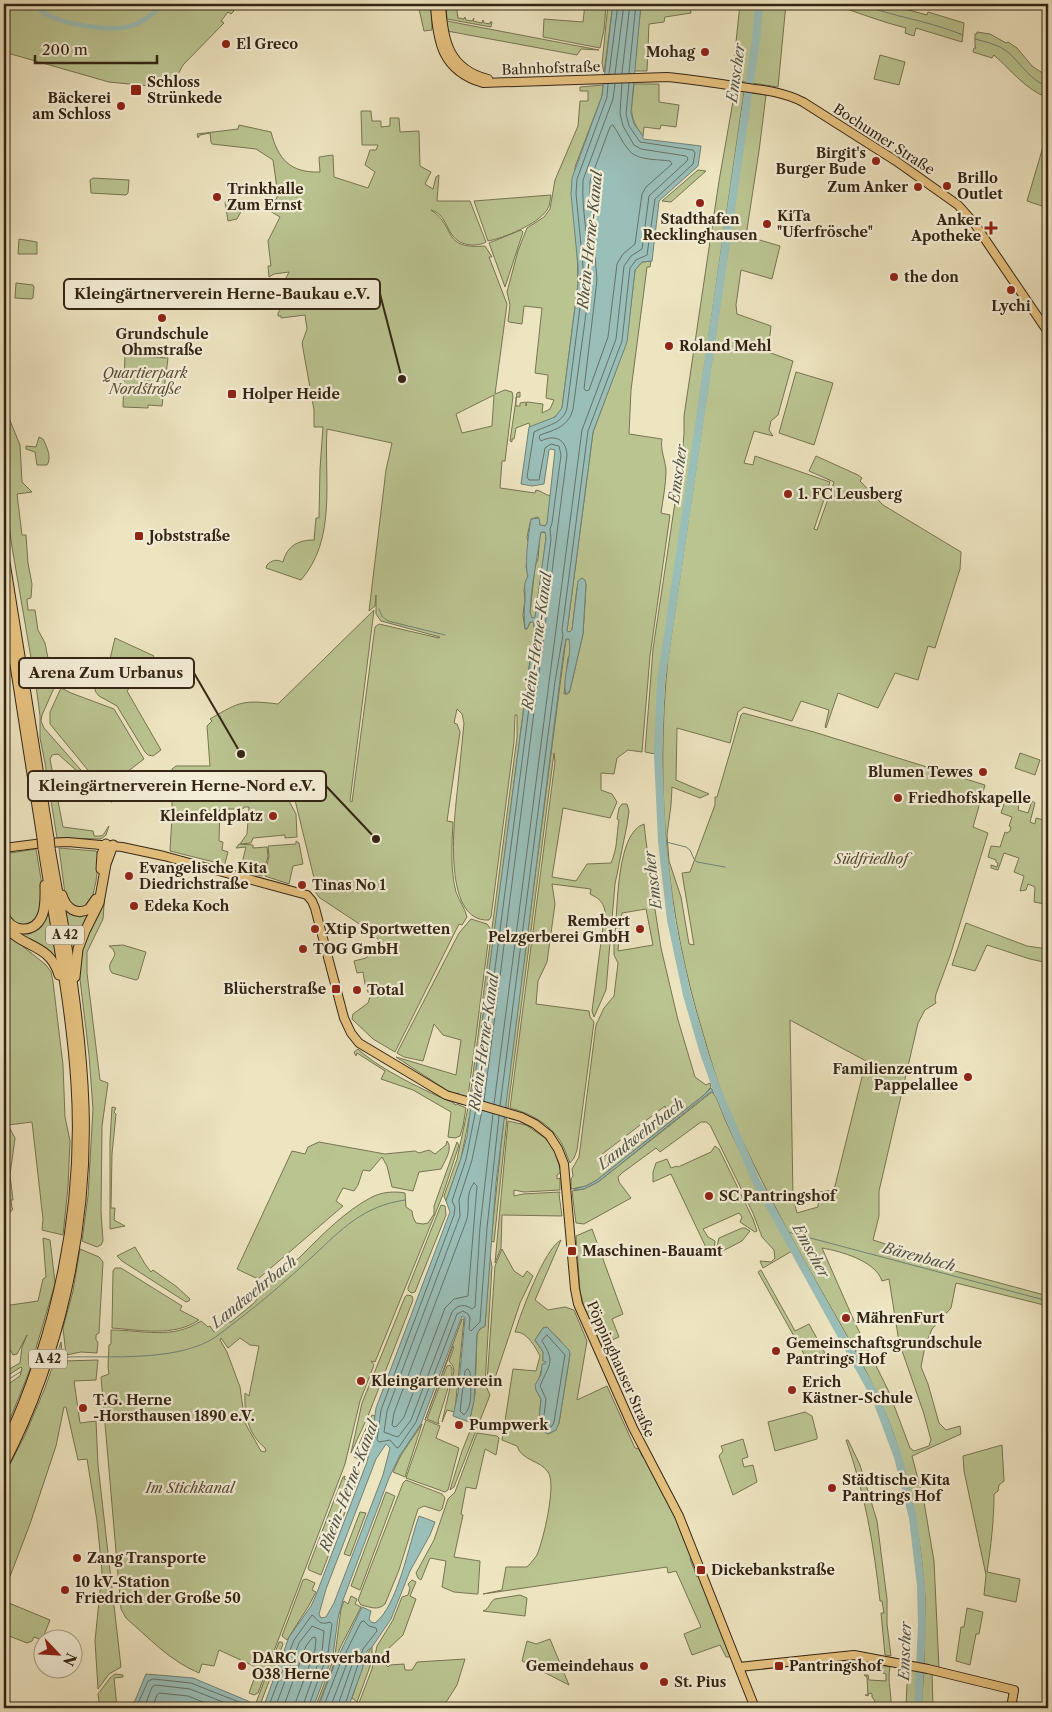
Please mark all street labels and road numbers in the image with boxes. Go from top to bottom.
street label: Bahnhofstraße [501,57,601,79]
street label: Bochumer Straße [830,99,938,179]
road number: A 42 [46,926,84,944]
street label: Pöppinghauser Straße [583,1298,659,1440]
road number: A 42 [29,1350,67,1368]

